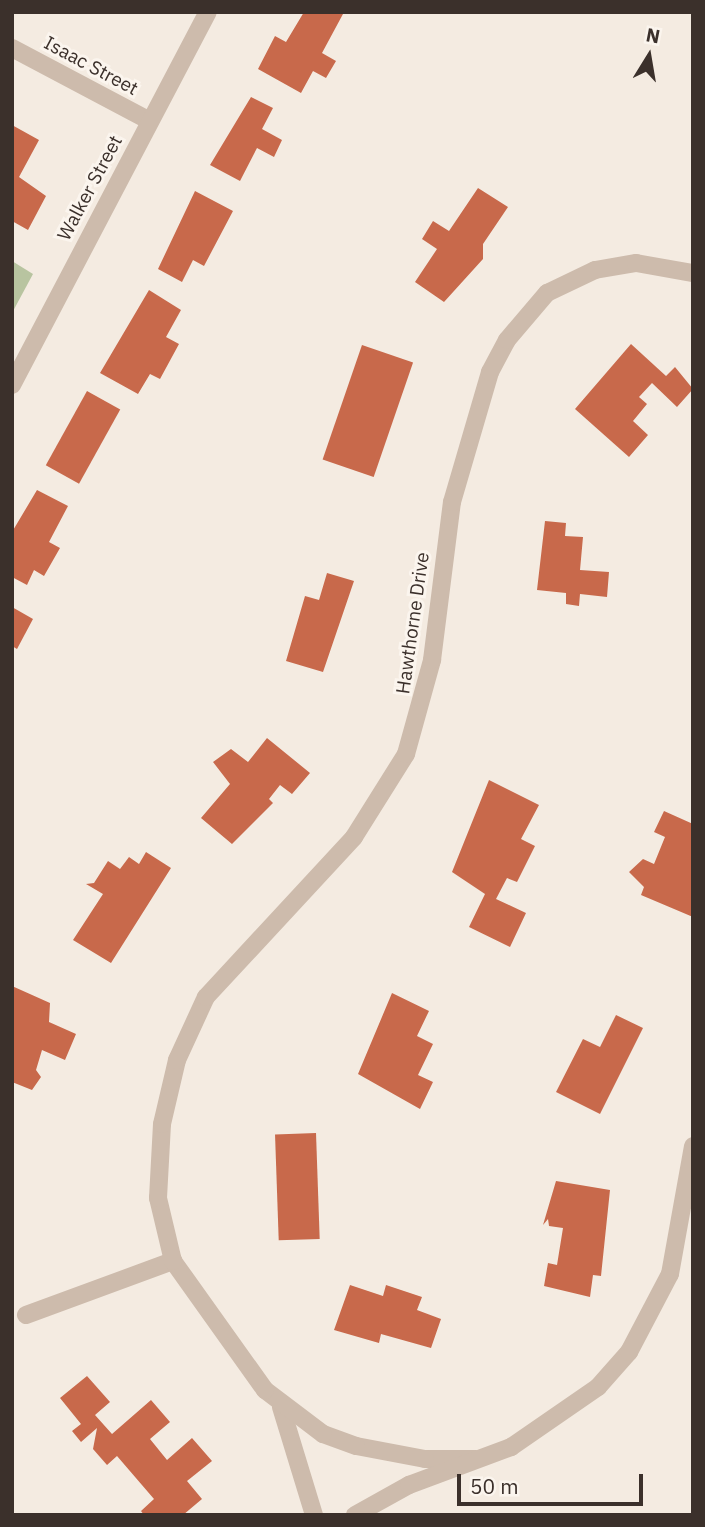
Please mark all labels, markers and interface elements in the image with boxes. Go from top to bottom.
north arrow [614,21,684,91]
text: N [644,22,662,48]
street label: Isaac Street [40,32,142,100]
street label: Walker Street [53,132,127,244]
street label: Hawthorne Drive [392,551,434,695]
scale bar [460,1460,646,1504]
text: 50 m [470,1472,519,1500]

